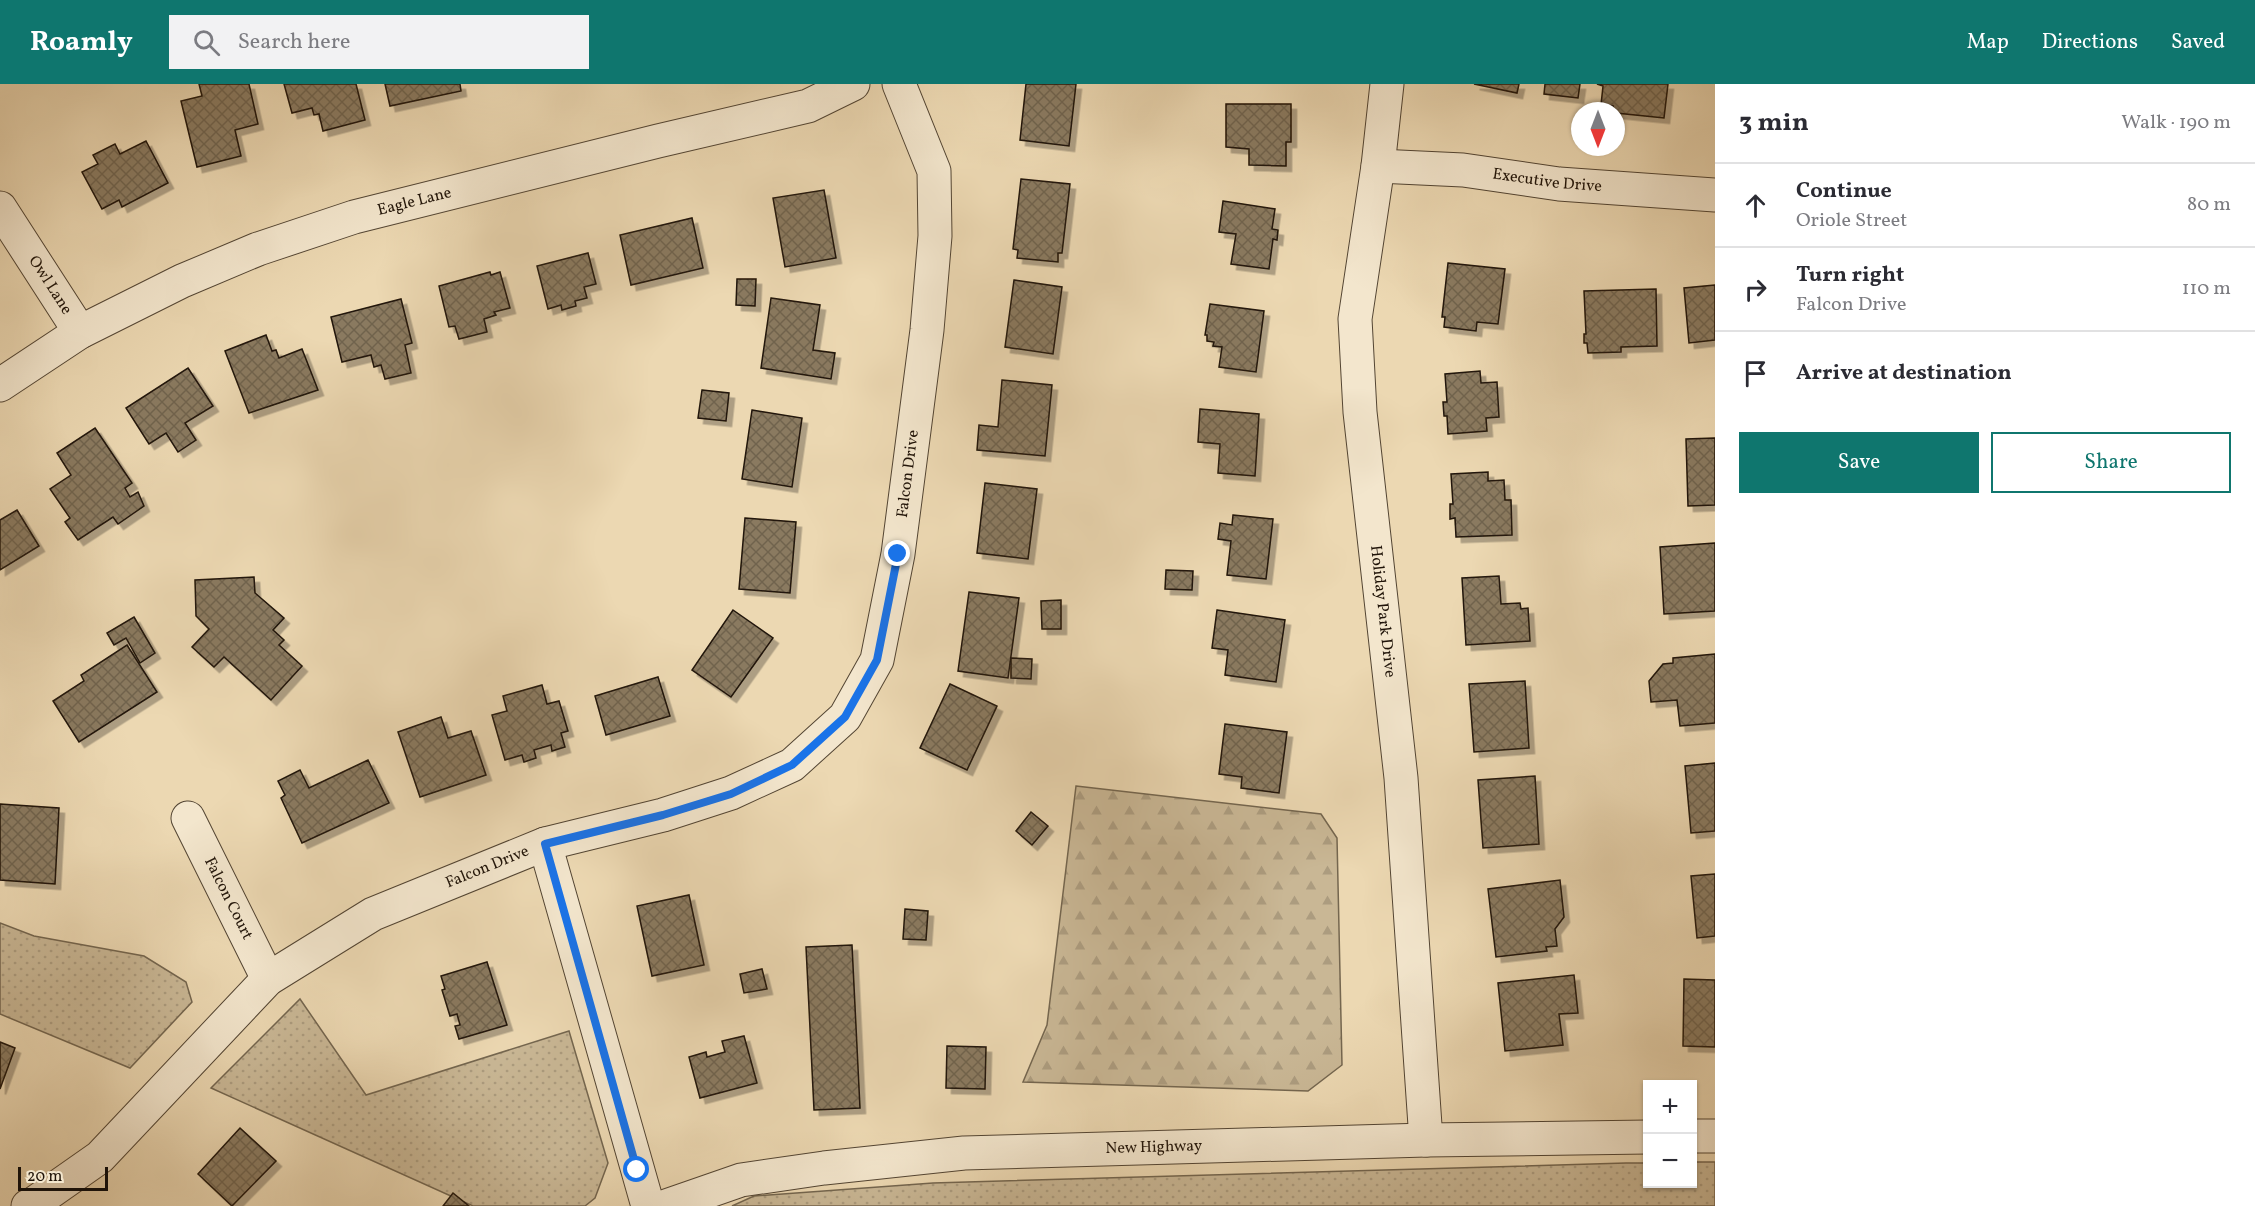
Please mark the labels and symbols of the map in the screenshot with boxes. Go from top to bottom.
north arrow [1571,102,1625,156]
street label: Executive Drive [1491,163,1603,198]
street label: Eagle Lane [375,182,454,222]
street label: Owl Lane [23,252,77,319]
street label: Falcon Drive [892,429,925,519]
route end [884,540,910,566]
street label: Holiday Park Drive [1364,544,1401,679]
street label: Falcon Drive [442,841,533,894]
street label: Falcon Court [198,854,258,944]
street label: New Highway [1105,1135,1203,1160]
route start [623,1156,649,1182]
scale bar [18,1164,108,1192]

